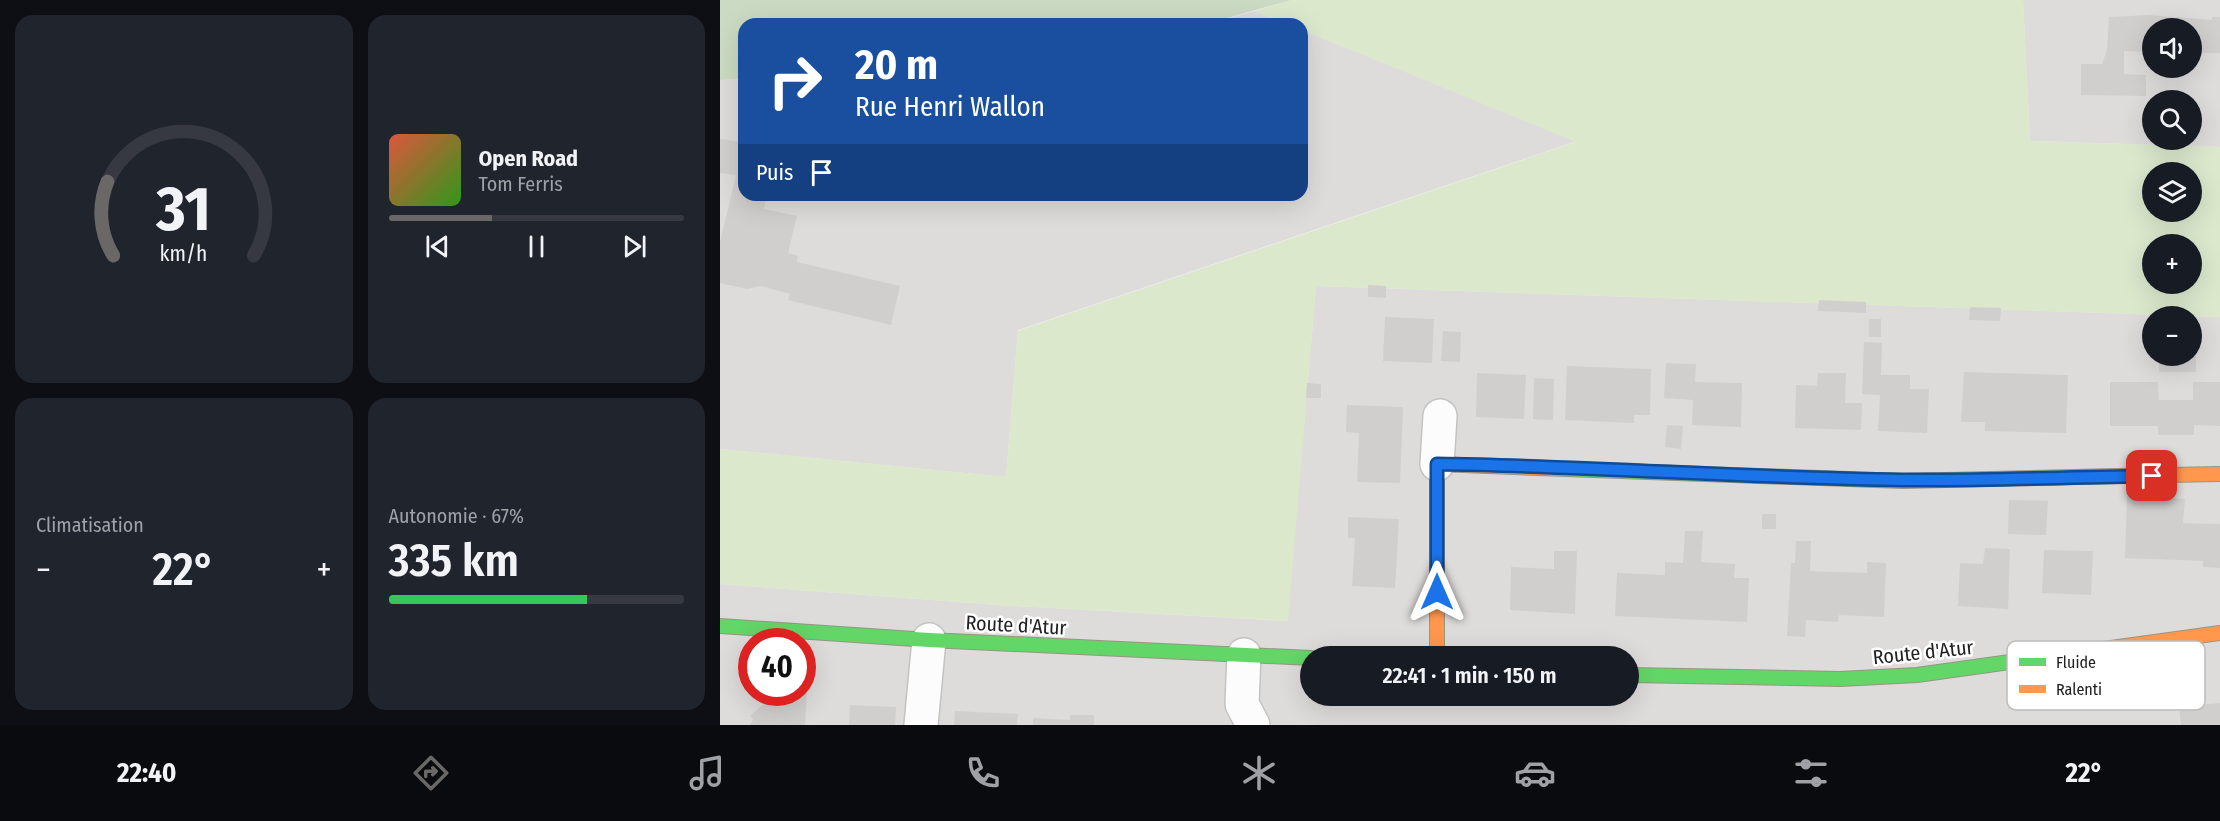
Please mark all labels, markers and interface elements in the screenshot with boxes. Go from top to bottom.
map controls [2142,18,2202,366]
button: sound [2142,18,2202,78]
text: 20 m [855,40,938,90]
icon: right [756,42,834,120]
button: search [2142,90,2202,150]
text: Rue Henri Wallon [855,91,1045,123]
text: Open Road [479,145,578,172]
icon: arrive [805,156,838,189]
text: Puis [756,159,793,186]
button: layers [2142,162,2202,222]
text: 31 [155,172,211,247]
text: Tom Ferris [479,172,563,196]
icon: previous [421,230,454,263]
icon: pause [520,230,553,263]
icon: next [618,230,651,263]
button: + [2142,234,2202,294]
text: km/h [160,241,208,267]
button: − [2142,306,2202,366]
pin [2126,450,2177,501]
icon: arrive [2135,459,2168,492]
text: Autonomie · 67% [389,504,524,528]
text: Climatisation [36,513,144,537]
text: 335 km [389,534,519,588]
text: 22° [152,543,215,597]
text: − [36,550,51,590]
text: + [316,550,332,590]
position arrow [1405,560,1469,624]
street label: Route d'Atur [965,610,1067,640]
speed limit sign: 40 [738,628,816,706]
street label: Route d'Atur [1871,635,1975,669]
legend [2007,641,2205,710]
text: Fluide [2056,653,2096,672]
text: 22:41 · 1 min · 150 m [1383,662,1557,689]
text: Ralenti [2056,680,2102,699]
icon: directions [410,752,452,794]
icon: music [686,752,728,794]
icon: phone [962,752,1004,794]
icon: climate [1238,752,1280,794]
icon: car [1514,752,1556,794]
icon: filters [1790,752,1832,794]
text: 22:40 [117,757,177,789]
text: 22° [2065,757,2103,789]

